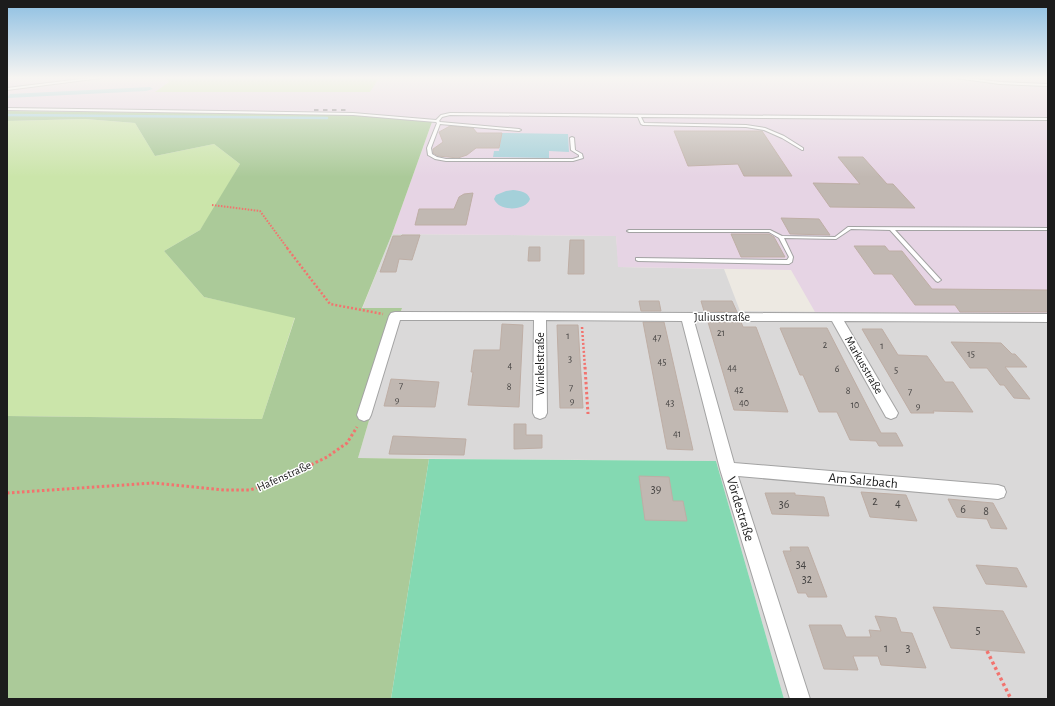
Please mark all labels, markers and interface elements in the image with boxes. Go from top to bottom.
street label: Juliusstraße [694,311,750,323]
house number: 21 [717,328,725,338]
house number: 1 [566,331,570,341]
street label: Winkelstraße [534,332,546,396]
house number: 47 [653,333,661,343]
street label: Markusstraße [843,334,885,396]
house number: 2 [823,340,828,350]
house number: 1 [880,341,884,351]
house number: 15 [967,349,975,359]
house number: 3 [568,354,572,364]
house number: 45 [658,357,667,367]
house number: 4 [508,361,513,371]
house number: 44 [727,363,737,373]
house number: 6 [835,364,840,374]
house number: 5 [894,365,898,375]
house number: 7 [399,381,403,391]
house number: 8 [507,382,512,392]
house number: 7 [569,383,573,393]
house number: 42 [734,385,744,395]
house number: 8 [846,386,851,396]
house number: 7 [908,387,912,397]
house number: 9 [395,395,400,405]
house number: 9 [570,396,575,406]
house number: 43 [666,398,674,408]
house number: 40 [739,398,749,408]
house number: 10 [851,400,859,410]
house number: 9 [916,401,921,411]
house number: 41 [673,429,681,439]
street label: Hafenstraße [255,459,313,493]
street label: Am Salzbach [828,471,898,491]
street label: Vördestraße [724,475,756,543]
house number: 39 [651,483,662,495]
house number: 2 [872,495,878,507]
house number: 4 [895,497,901,509]
house number: 36 [779,498,790,510]
house number: 6 [960,503,966,515]
house number: 8 [983,505,989,517]
house number: 34 [796,558,807,570]
house number: 32 [802,573,813,585]
house number: 5 [975,624,981,636]
house number: 1 [884,642,888,654]
house number: 3 [906,642,911,654]

